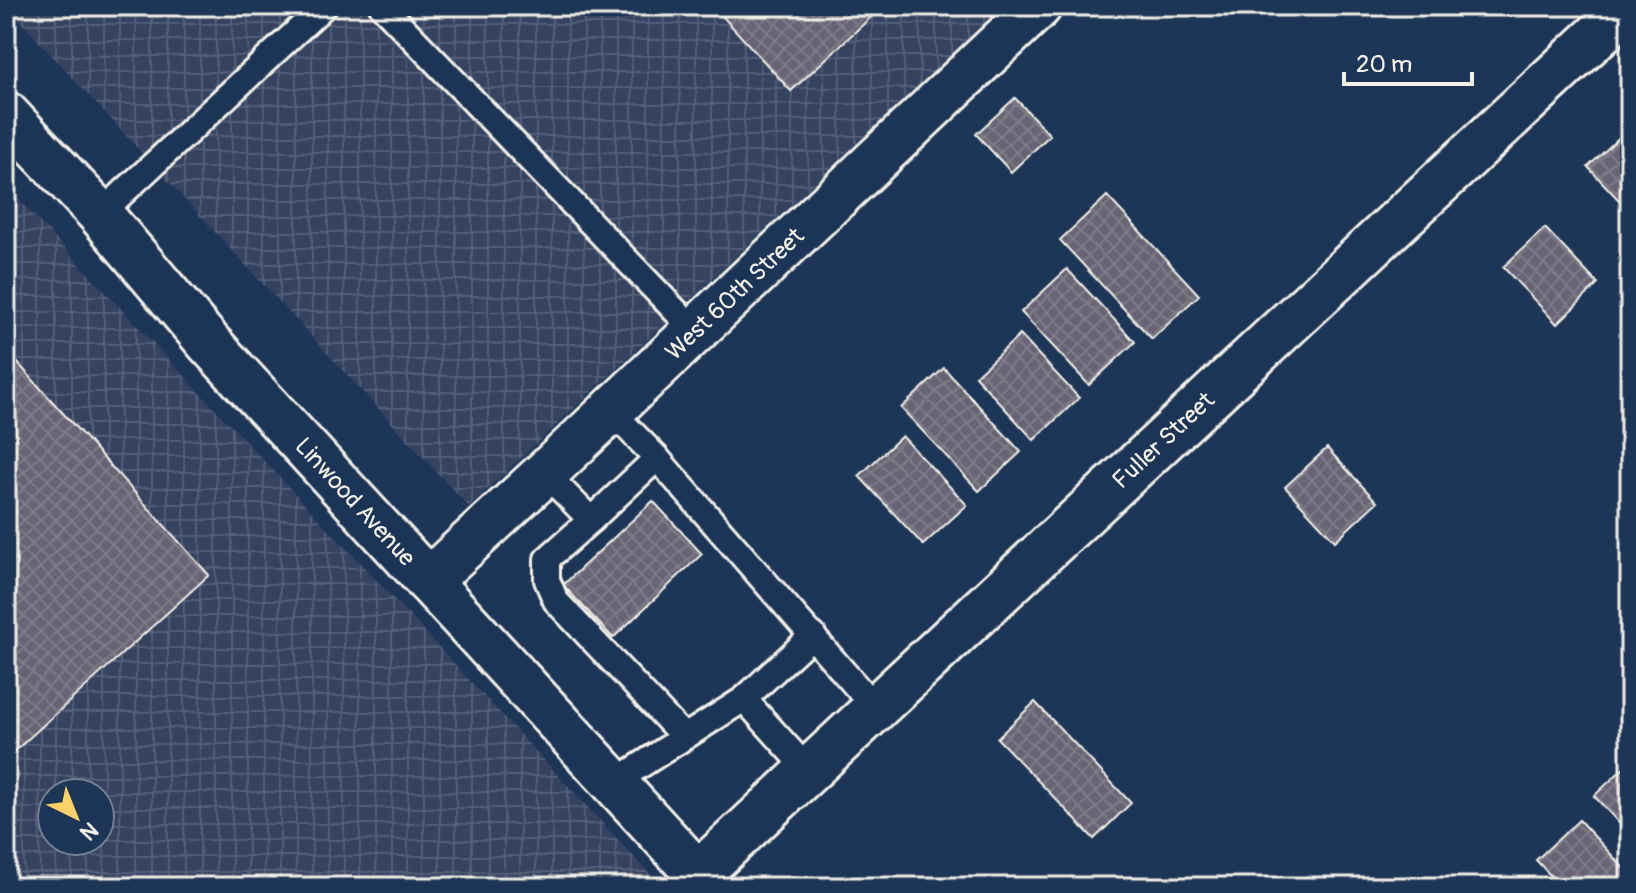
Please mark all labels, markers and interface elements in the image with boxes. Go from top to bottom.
scale bar [1344,36,1472,86]
text: 20 m [1356,50,1412,79]
street label: West 60th Street [659,221,810,366]
street label: Fuller Street [1106,386,1220,495]
street label: Linwood Avenue [289,432,422,572]
north arrow [36,777,116,857]
text: N [74,816,104,846]

